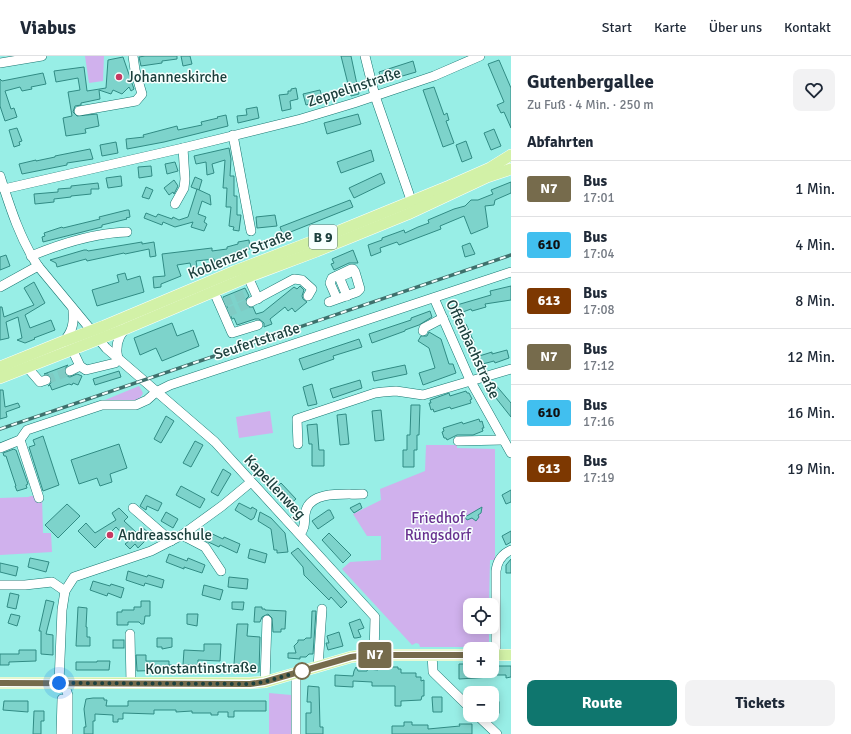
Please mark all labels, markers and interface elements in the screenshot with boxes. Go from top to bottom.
text: Viabus [20,16,76,40]
text: Start [602,19,632,36]
text: Karte [654,19,687,36]
text: Über uns [709,19,762,36]
text: Kontakt [784,19,831,36]
street label: Zeppelinstraße [305,63,403,111]
place label: Johanneskirche [127,68,227,86]
button: heart [793,69,835,111]
text: Gutenbergallee [527,70,654,94]
marker: Johanneskirche [114,72,124,82]
text: Zu Fuß · 4 Min. · 250 m [527,97,654,113]
text: Abfahrten [527,133,594,151]
text: Bus [583,172,607,190]
text: N7 [540,180,558,197]
text: 1 Min. [795,180,835,198]
text: 17:01 [583,190,615,206]
street label: Koblenzer Straße [185,225,295,283]
road number: B 9 [309,225,337,249]
text: Bus [583,228,607,246]
text: 610 [538,236,560,253]
text: 4 Min. [795,236,835,254]
text: 17:04 [583,246,615,262]
text: Bus [583,284,607,302]
text: 613 [538,292,560,309]
text: 8 Min. [795,292,835,310]
street label: Offenbachstraße [442,296,504,402]
text: 17:08 [583,302,615,318]
street label: Seufertstraße [212,319,302,363]
text: Bus [583,340,607,358]
text: N7 [540,348,558,365]
text: 12 Min. [787,348,835,366]
text: 17:12 [583,358,615,374]
text: Bus [583,396,607,414]
text: 610 [538,404,560,421]
text: 16 Min. [787,404,835,422]
text: 17:16 [583,414,615,430]
street label: Kapellenweg [240,451,310,523]
text: Bus [583,452,607,470]
text: 613 [538,460,560,477]
text: 19 Min. [787,460,835,478]
text: 17:19 [583,470,615,486]
park label: Friedhof Rüngsdorf [405,509,472,544]
place label: Andreasschule [118,526,212,544]
marker: Andreasschule [105,530,115,540]
map controls [463,598,499,722]
button: locate [463,598,499,634]
line badge: N7 [357,642,393,668]
button: + [463,642,499,678]
text: N7 [366,646,384,663]
street label: Konstantinstraße [145,658,257,678]
unlabelled marker [293,662,311,680]
your location [49,673,69,693]
button: Route [527,680,677,726]
button: Tickets [685,680,835,726]
button: − [463,686,499,722]

